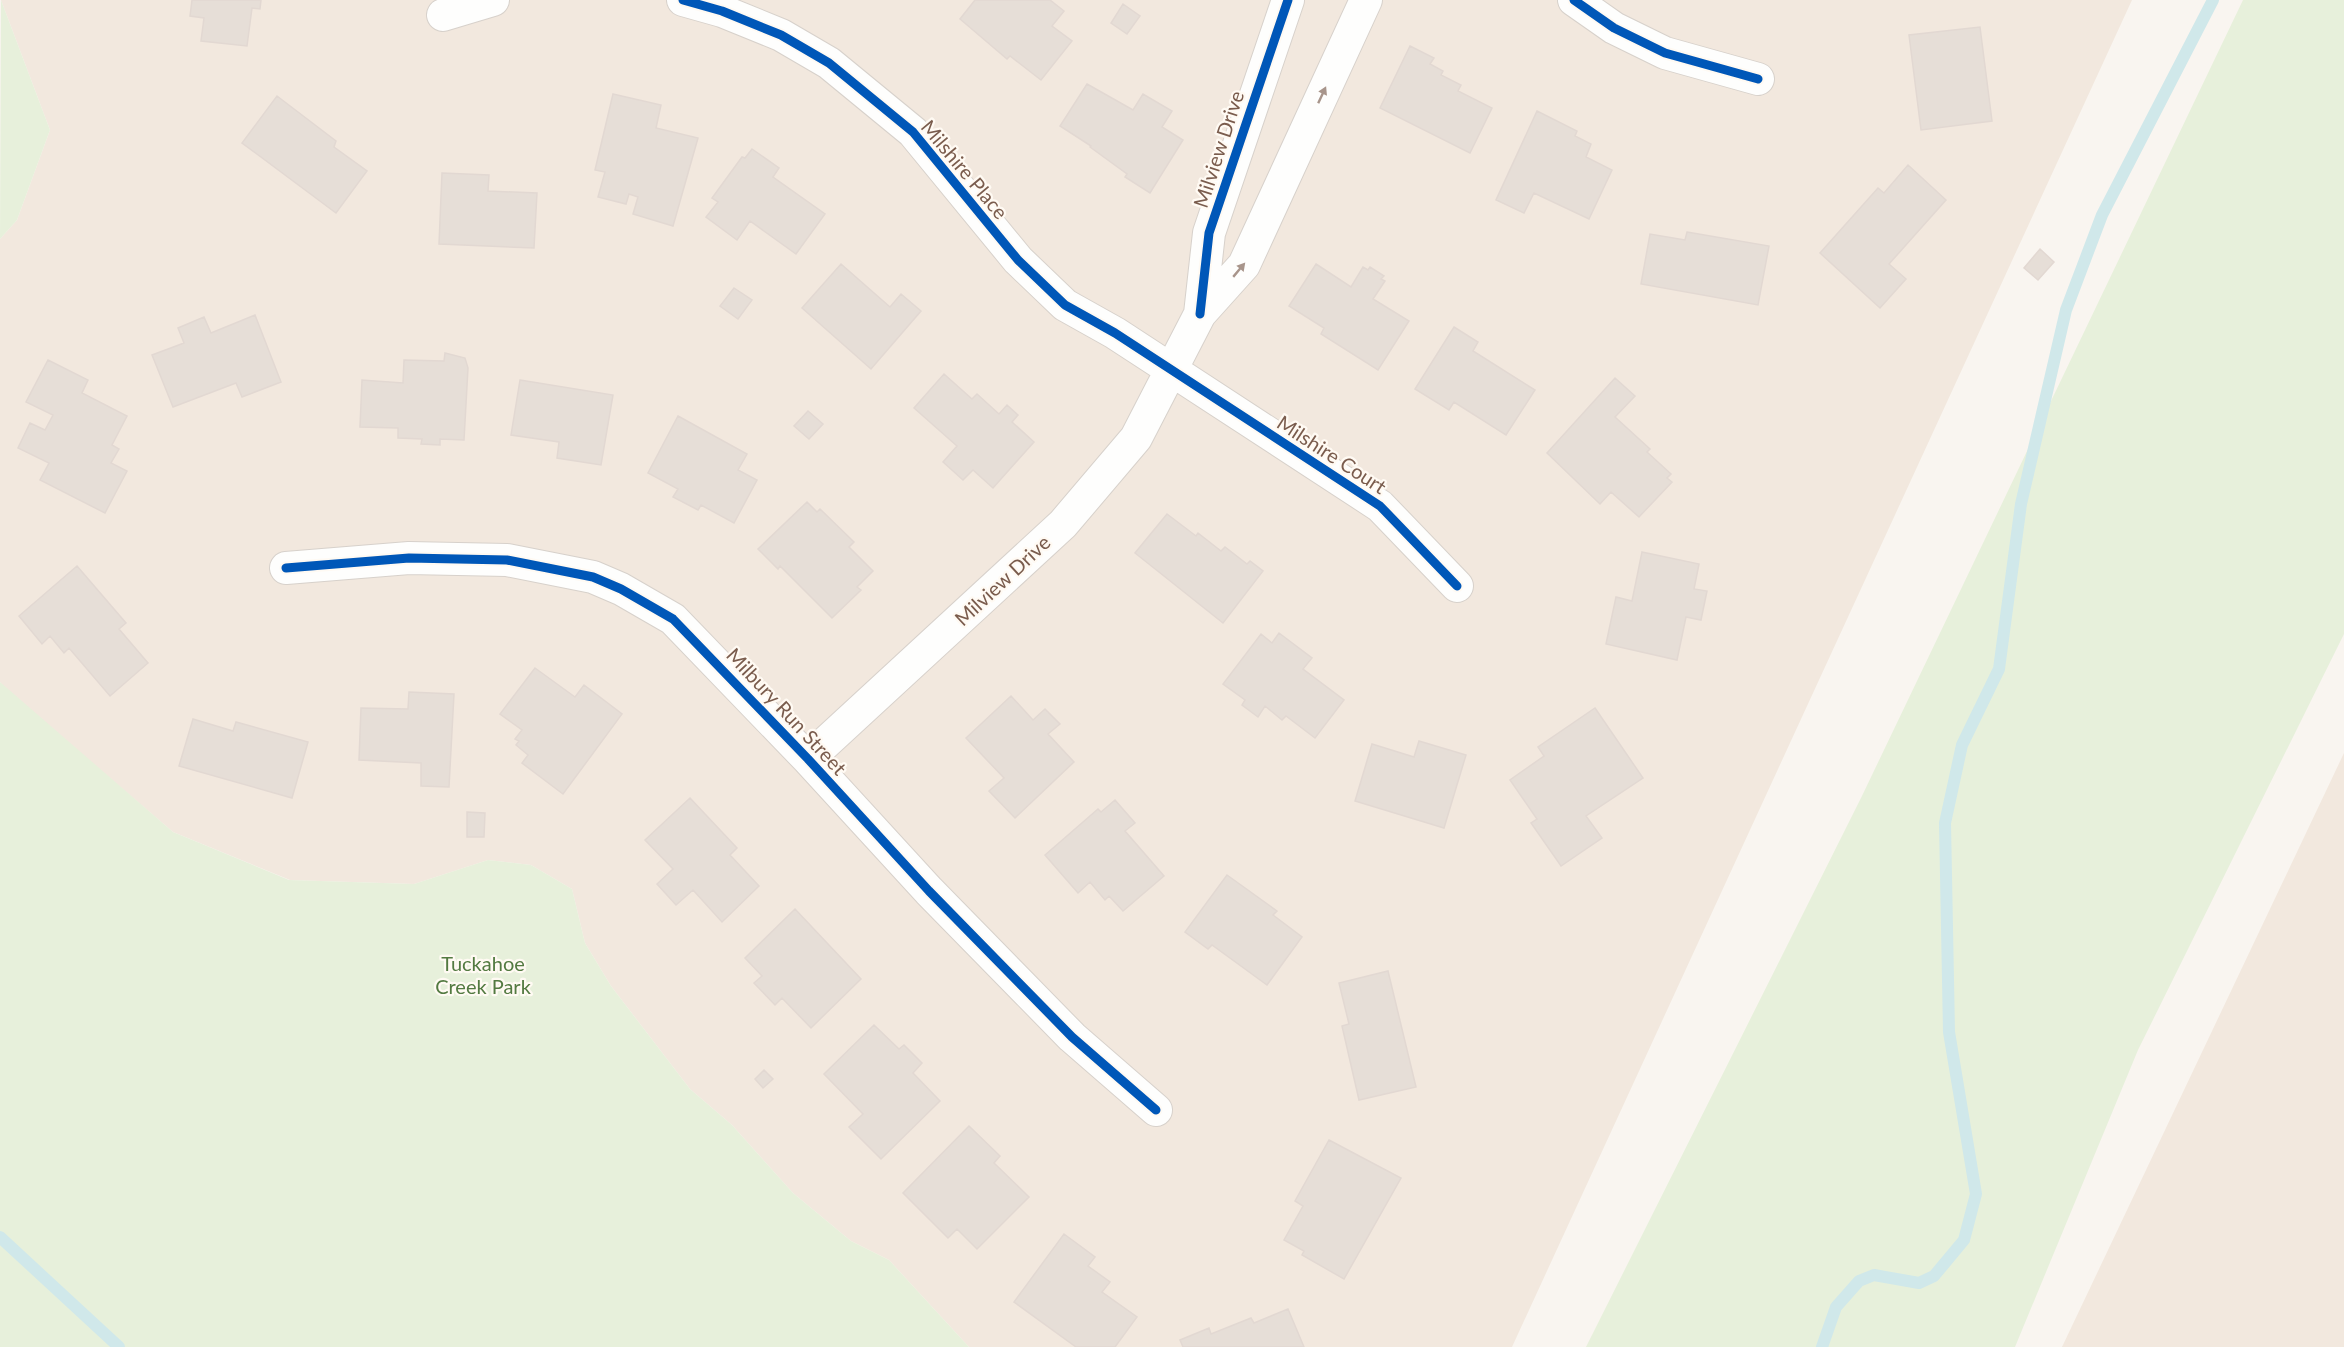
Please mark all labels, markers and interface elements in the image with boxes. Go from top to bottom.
one-way arrow [1318,86,1327,103]
street label: Milview Drive [1188,87,1248,211]
street label: Milshire Place [917,115,1013,223]
one-way arrow [1232,263,1245,278]
street label: Milshire Court [1273,410,1391,498]
street label: Milview Drive [949,530,1055,630]
street label: Milbury Run Street [722,643,852,779]
park label: Tuckahoe Creek Park [435,951,532,998]

